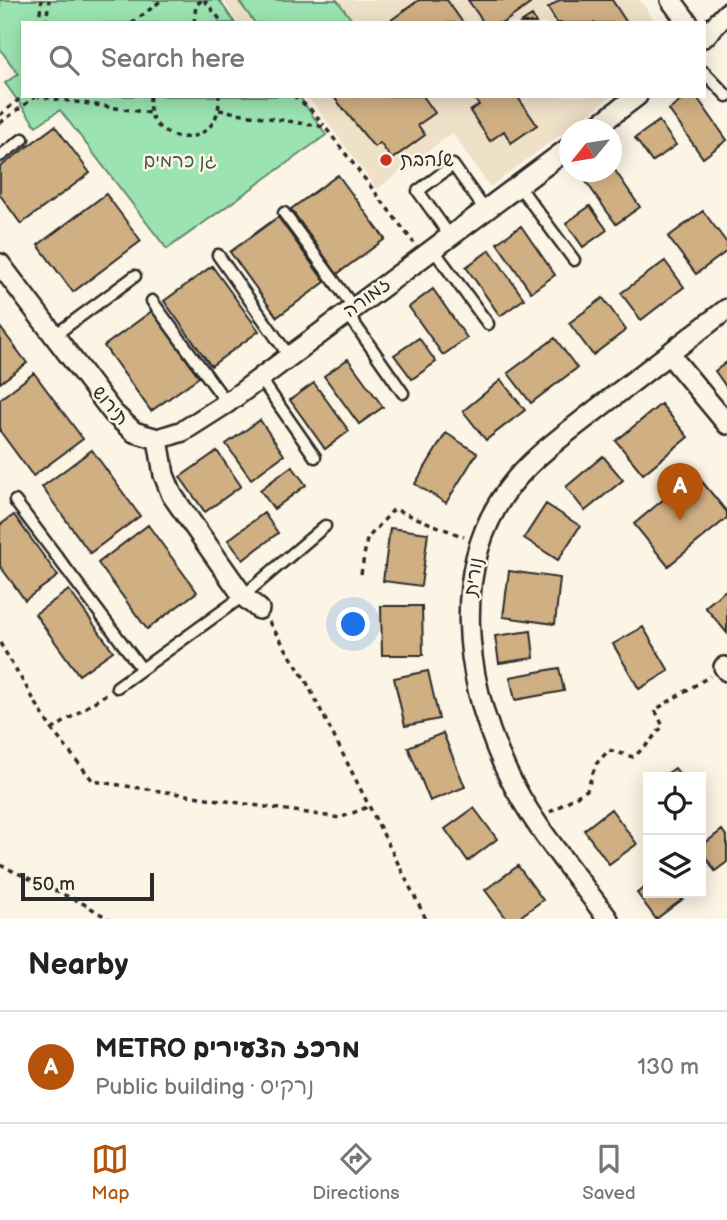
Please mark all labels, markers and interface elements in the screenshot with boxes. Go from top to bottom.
search box [21,21,706,98]
icon: search [45,41,83,79]
text: Search here [101,44,245,75]
north arrow [559,119,622,182]
place label: שלהבת [400,149,454,172]
park label: גן כרמים [143,150,217,173]
marker: שלהבת [378,152,394,168]
street label: זמורה [339,273,395,323]
street label: תירוש [87,382,133,430]
pin: A [657,463,703,521]
street label: נורית [459,556,488,599]
your location [336,607,370,641]
map controls [643,772,706,898]
button: locate [643,772,706,835]
button: layers [643,835,706,898]
scale bar [21,870,154,902]
text: 50 m [32,873,75,896]
text: Nearby [28,947,128,983]
text: METRO מרכז הצעירים [95,1034,360,1065]
text: A [44,1053,58,1081]
text: 130 m [637,1053,699,1081]
text: Public building · נרקיס [95,1073,314,1101]
tab: Map [91,1140,130,1205]
tab: Directions [312,1140,400,1205]
tab: Saved [582,1140,636,1205]

